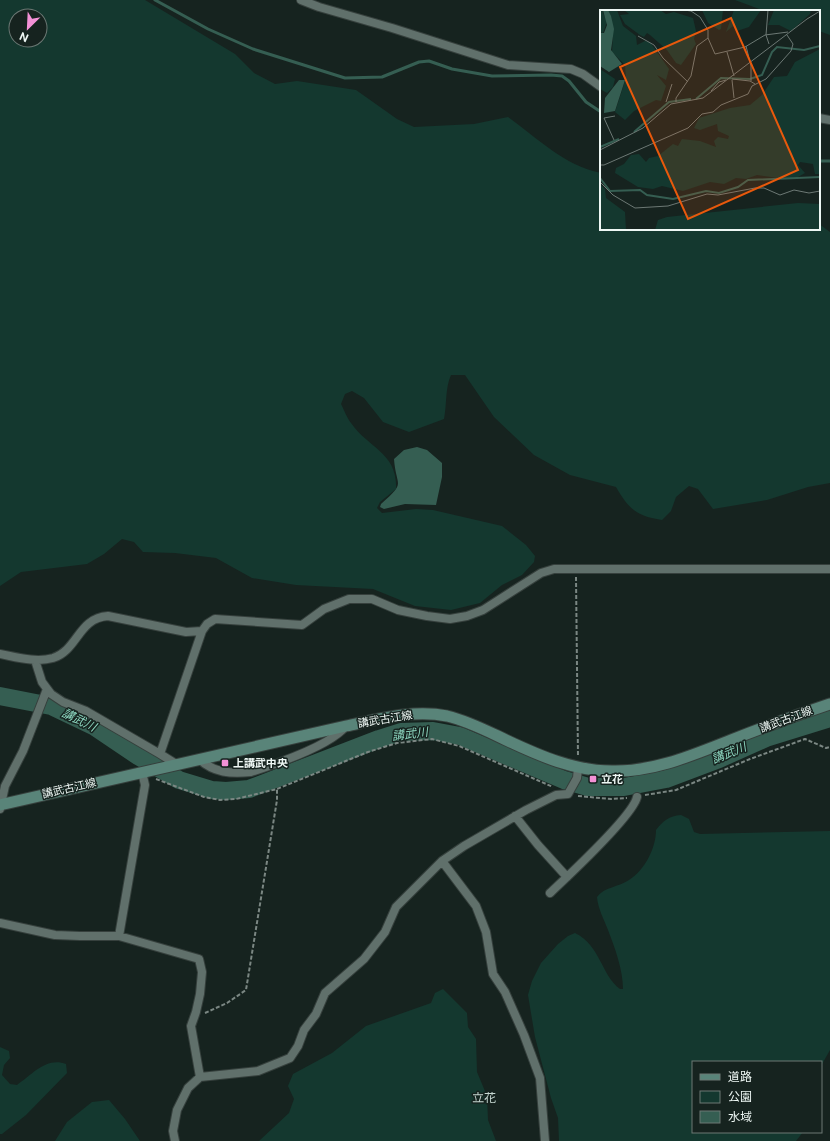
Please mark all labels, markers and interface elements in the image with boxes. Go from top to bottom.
north arrow [8,8,48,48]
inset map [600,10,820,230]
text: N [18,30,30,44]
street label: 講武古江線 [758,704,814,734]
water label: 講武川 [60,706,100,735]
street label: 講武古江線 [357,709,413,729]
water label: 講武川 [391,725,431,743]
water label: 講武川 [710,739,750,766]
place label: 上講武中央 [233,757,288,769]
marker: 上講武中央 [220,758,230,768]
place label: 立花 [601,773,623,785]
marker: 立花 [588,774,598,784]
street label: 講武古江線 [41,776,97,800]
legend [692,1061,822,1133]
text: 道路 [728,1070,752,1084]
text: 公園 [728,1090,752,1104]
district label: 立花 [472,1091,496,1105]
text: 水域 [728,1110,752,1124]

